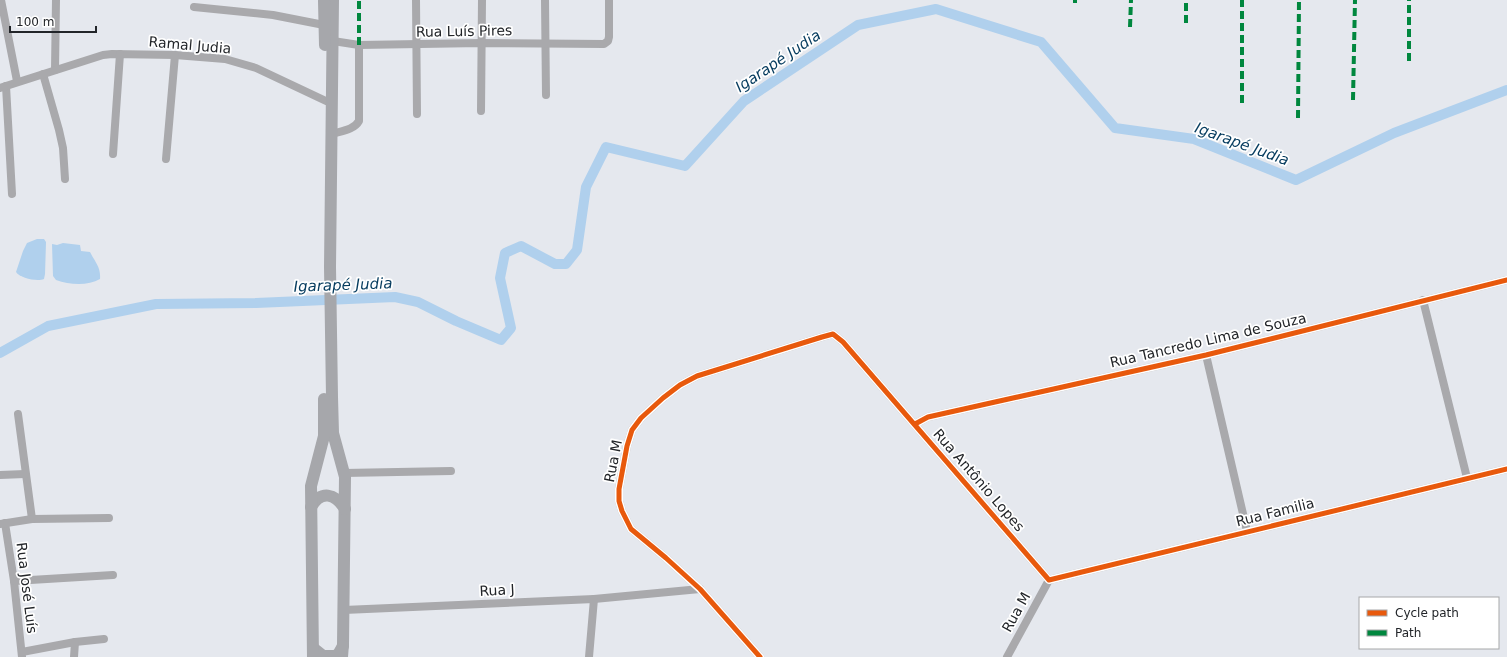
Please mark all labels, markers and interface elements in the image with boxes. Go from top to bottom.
scale bar [10,8,96,34]
text: 100 m [16,15,54,29]
street label: Rua Luís Pires [416,22,512,40]
water label: Igarapé Judia [732,26,824,96]
street label: Ramal Judia [148,33,232,57]
water label: Igarapé Judia [1192,119,1292,169]
water label: Igarapé Judia [293,274,393,296]
street label: Rua Tancredo Lima de Souza [1108,310,1308,370]
street label: Rua Antônio Lopes [930,426,1028,534]
street label: Rua M [601,438,625,484]
street label: Rua Familia [1234,495,1316,529]
street label: Rua José Luís [13,542,41,634]
street label: Rua J [479,581,515,599]
street label: Rua M [999,589,1033,635]
legend [1359,597,1499,649]
text: Cycle path [1395,606,1459,620]
text: Path [1395,626,1421,640]

